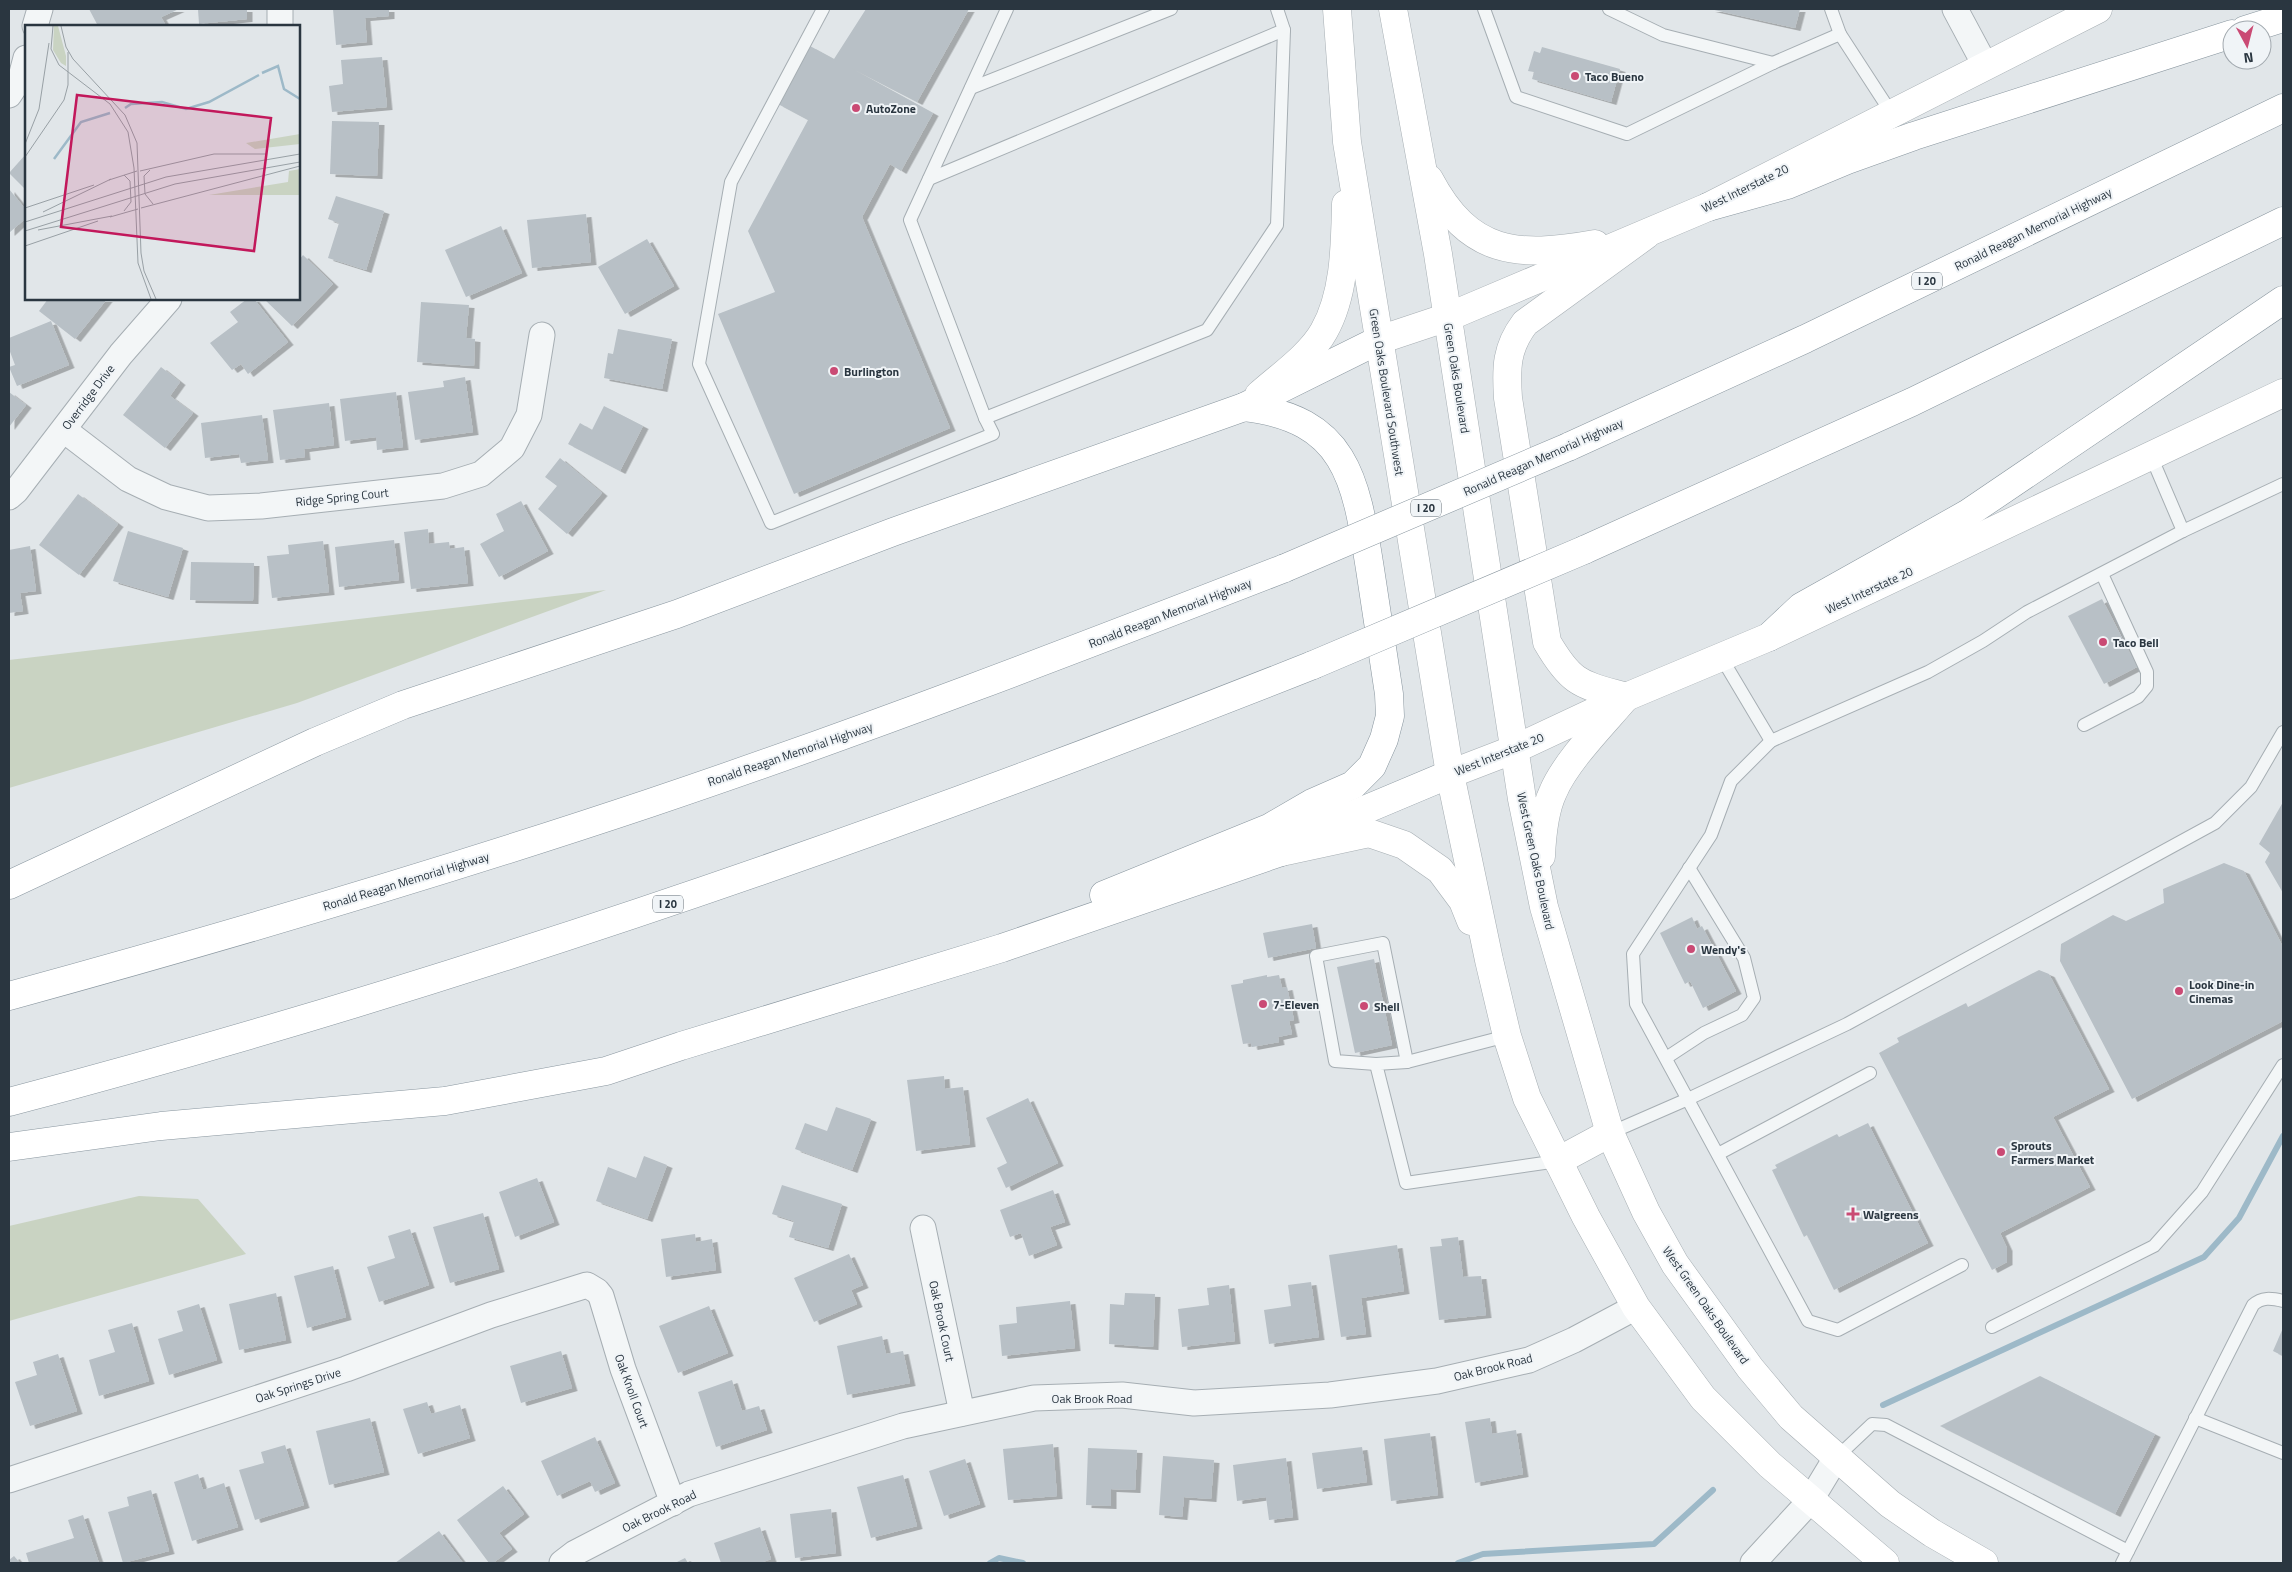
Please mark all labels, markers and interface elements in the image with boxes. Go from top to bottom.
north arrow [2222,20,2272,70]
inset map [25,25,300,300]
text: N [2243,47,2255,69]
place label: Taco Bueno [1585,67,1644,86]
marker: Taco Bueno [1569,70,1581,82]
place label: AutoZone [866,99,916,118]
marker: AutoZone [850,102,862,114]
street label: West Interstate 20 [1698,159,1792,217]
street label: Ronald Reagan Memorial Highway [1951,182,2115,276]
road number: I 20 [1912,272,1942,290]
street label: Green Oaks Boulevard Southwest [1364,307,1410,478]
street label: Green Oaks Boulevard [1439,321,1475,435]
street label: Overridge Drive [57,360,119,434]
place label: Burlington [844,362,899,381]
marker: Burlington [828,365,840,377]
street label: Ronald Reagan Memorial Highway [1460,413,1626,501]
street label: Ridge Spring Court [294,483,390,511]
road number: I 20 [1411,499,1441,516]
street label: West Interstate 20 [1822,561,1916,619]
street label: Ronald Reagan Memorial Highway [1086,573,1254,653]
place label: Taco Bell [2113,633,2159,652]
marker: Taco Bell [2097,636,2109,648]
street label: Ronald Reagan Memorial Highway [705,717,875,791]
street label: West Interstate 20 [1451,727,1547,781]
street label: West Green Oaks Boulevard [1512,790,1560,932]
street label: Ronald Reagan Memorial Highway [320,847,492,915]
road number: I 20 [653,896,683,912]
place label: Wendy's [1701,940,1746,959]
marker: Wendy's [1685,943,1697,955]
place label: Look Dine-in Cinemas [2189,975,2254,1008]
marker: Look Dine-in Cinemas [2173,985,2185,997]
place label: 7-Eleven [1273,995,1319,1014]
place label: Shell [1374,997,1400,1016]
marker: 7-Eleven [1257,998,1269,1010]
marker: Shell [1358,1000,1370,1012]
place label: Sprouts Farmers Market [2011,1136,2095,1169]
marker: Sprouts Farmers Market [1995,1146,2007,1158]
place label: Walgreens [1863,1205,1919,1224]
marker: Walgreens [1847,1208,1859,1220]
street label: West Green Oaks Boulevard [1658,1242,1754,1368]
street label: Oak Brook Court [924,1279,960,1364]
street label: Oak Brook Road [1452,1348,1534,1386]
street label: Oak Knoll Court [610,1351,654,1431]
street label: Oak Springs Drive [253,1362,343,1408]
street label: Oak Brook Road [1052,1389,1132,1408]
street label: Oak Brook Road [619,1485,699,1537]

